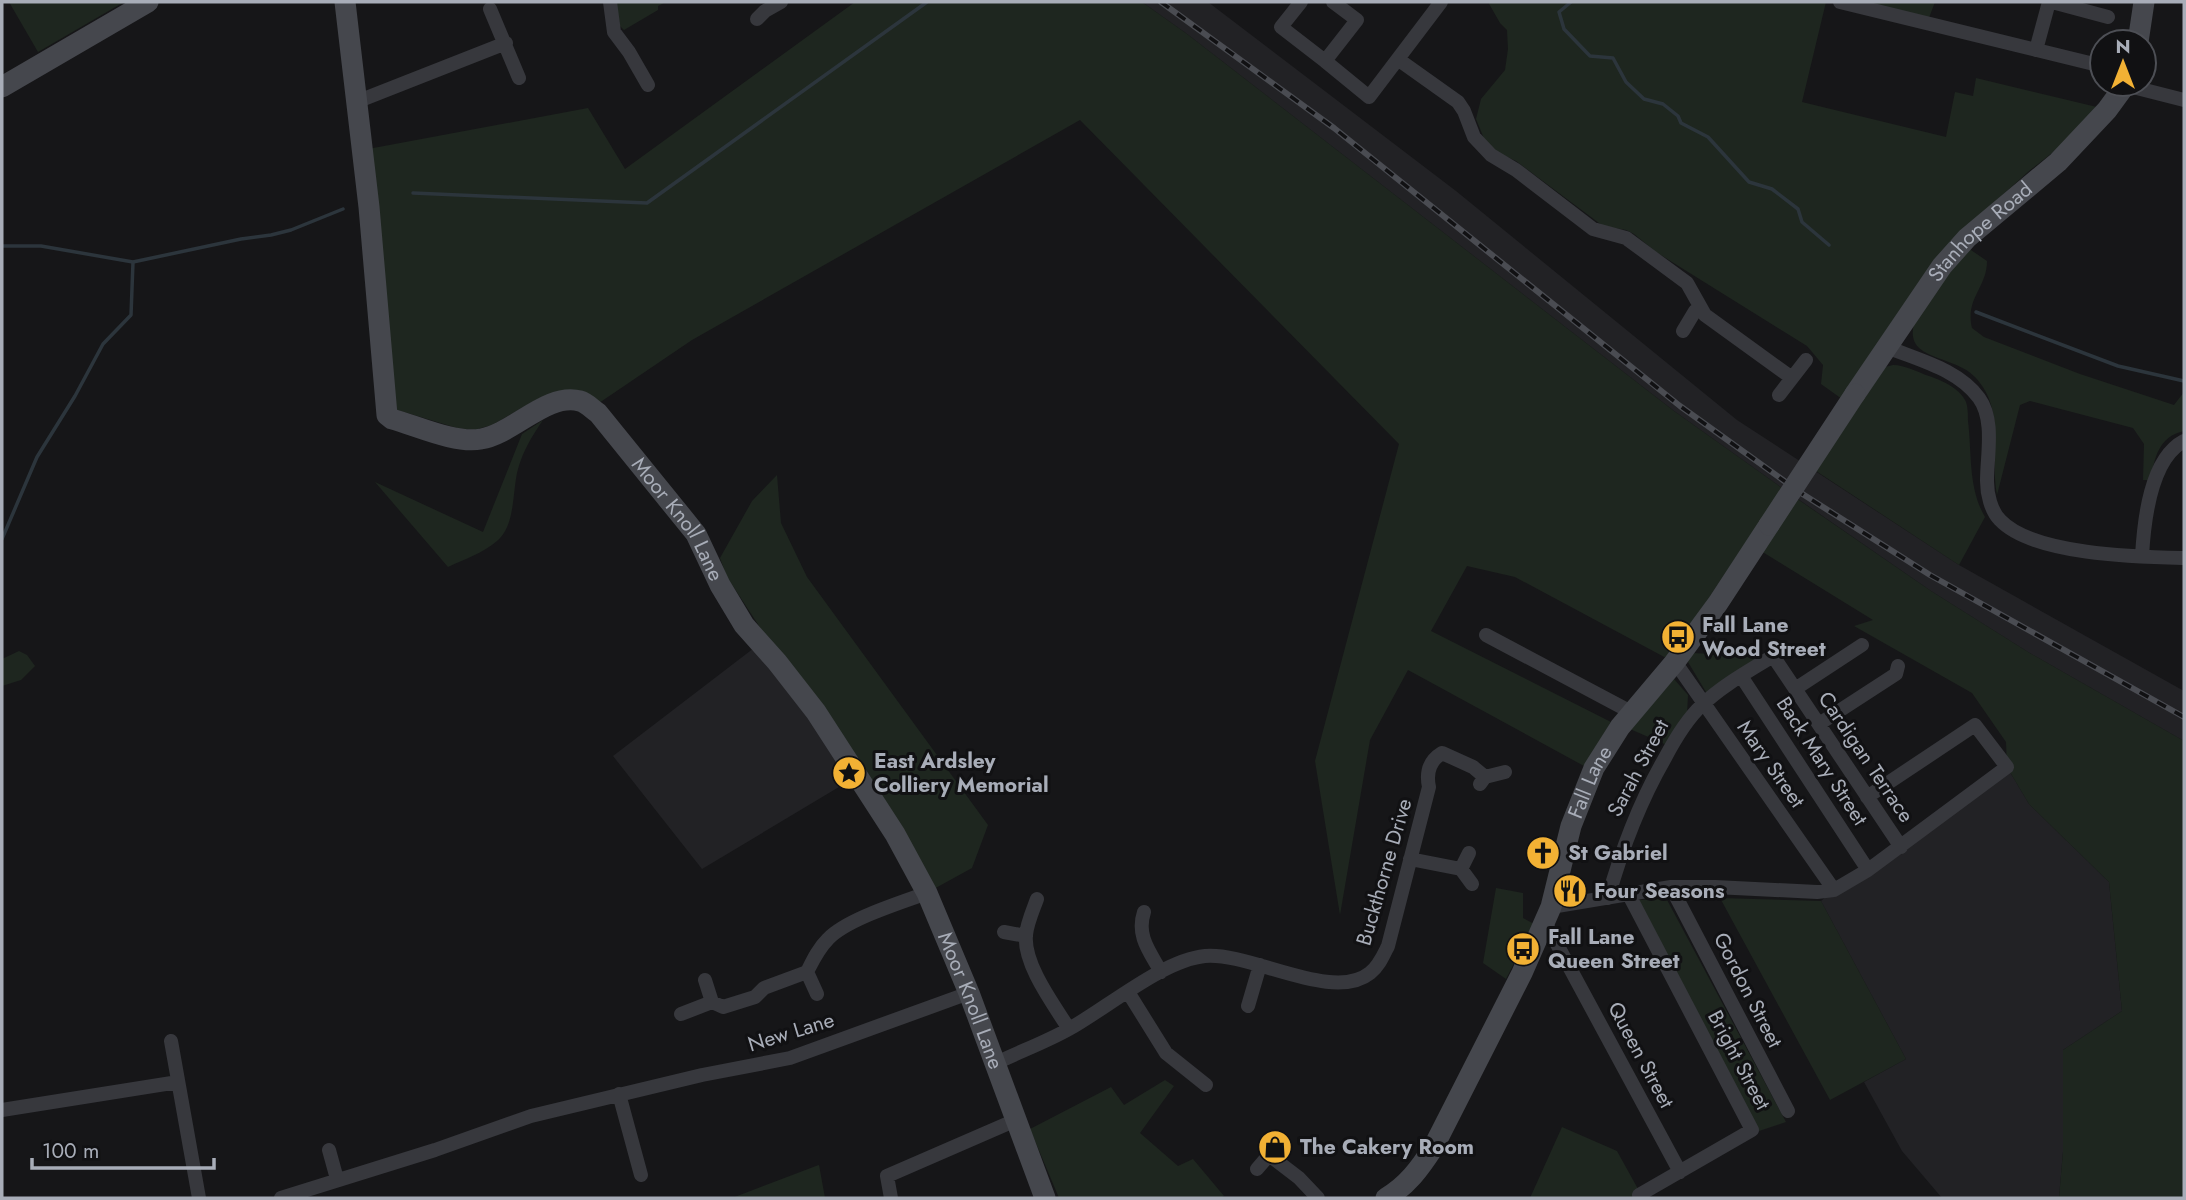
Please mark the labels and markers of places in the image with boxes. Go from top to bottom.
place label: Fall Lane Wood Street [1702,610,1826,664]
bus stop icon: Fall Lane Wood Street [1659,618,1697,656]
place label: East Ardsley Colliery Memorial [874,746,1049,800]
place icon: East Ardsley Colliery Memorial [830,754,868,792]
church icon: St Gabriel [1524,834,1562,872]
place label: St Gabriel [1568,838,1668,868]
restaurant icon: Four Seasons [1551,872,1589,910]
place label: Four Seasons [1594,876,1725,906]
place label: Fall Lane Queen Street [1548,922,1680,976]
bus stop icon: Fall Lane Queen Street [1504,930,1542,968]
shop icon: The Cakery Room [1256,1128,1294,1166]
place label: The Cakery Room [1300,1132,1474,1162]

